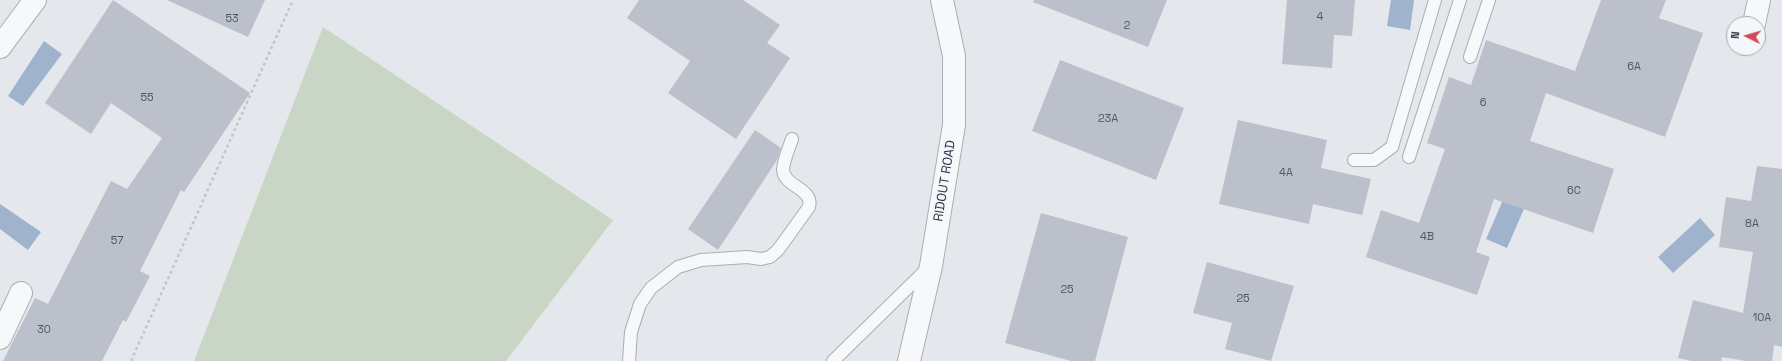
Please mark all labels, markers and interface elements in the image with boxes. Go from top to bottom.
house number: 4 [1317,10,1323,24]
house number: 53 [225,12,239,26]
north arrow [1726,16,1766,56]
house number: 2 [1124,19,1130,33]
text: N [1728,31,1742,39]
house number: 6A [1627,60,1641,74]
house number: 55 [140,91,154,105]
house number: 6 [1480,96,1486,110]
house number: 23A [1098,112,1118,126]
street label: RIDOUT ROAD [931,139,959,223]
house number: 4A [1279,166,1293,180]
house number: 6C [1567,184,1581,198]
house number: 8A [1745,217,1759,231]
house number: 4B [1420,230,1434,244]
house number: 57 [111,234,123,248]
house number: 25 [1060,283,1074,297]
house number: 25 [1236,292,1250,306]
house number: 10A [1753,311,1771,325]
house number: 30 [37,323,51,337]

